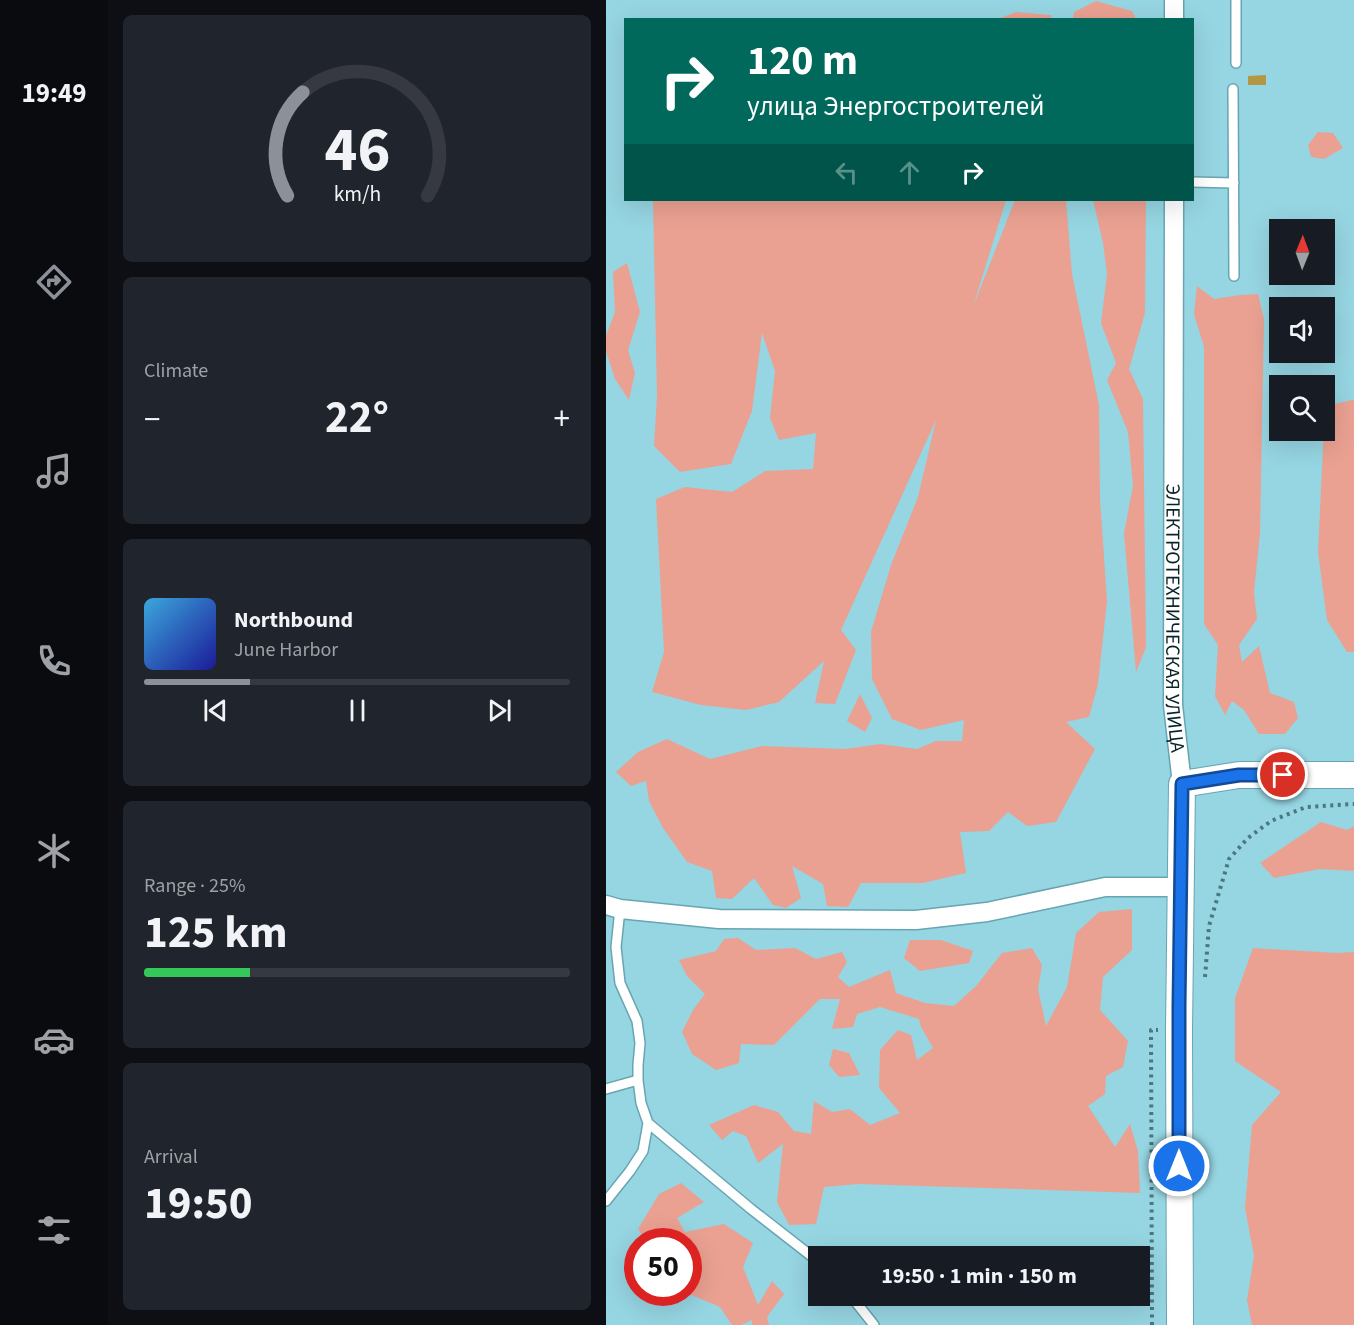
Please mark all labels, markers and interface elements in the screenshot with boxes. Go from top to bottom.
text: 120 m [747,31,858,91]
icon: right [648,42,726,120]
text: 19:49 [21,74,87,113]
text: улица Энергостроителей [747,87,1045,126]
text: 46 [324,106,390,195]
icon: left [830,156,863,189]
icon: ahead [893,156,926,189]
icon: right [956,156,989,189]
text: km/h [333,179,381,210]
north arrow [1269,219,1335,285]
map controls [1269,219,1335,441]
icon: directions [33,261,75,303]
button: sound [1269,297,1335,363]
text: Climate [144,357,208,385]
button: search [1269,375,1335,441]
text: 22° [325,386,389,450]
text: − [144,396,160,443]
text: + [554,396,570,443]
icon: music [33,450,75,492]
street label: ЭЛЕКТРОТЕХНИЧЕСКАЯ УЛИЦА [1158,483,1191,754]
text: Northbound [234,604,353,636]
text: June Harbor [234,636,338,664]
icon: phone [33,640,75,682]
icon: previous [199,694,232,727]
icon: pause [341,694,374,727]
icon: next [483,694,516,727]
pin [1257,749,1308,800]
icon: arrive [1266,758,1299,791]
icon: climate [33,830,75,872]
text: Range · 25% [144,872,245,900]
text: 125 km [144,901,288,965]
icon: car [33,1019,75,1061]
position arrow [1147,1134,1211,1198]
text: Arrival [144,1143,198,1171]
text: 19:50 [144,1172,253,1236]
icon: filters [33,1209,75,1251]
speed limit sign: 50 [624,1228,702,1306]
text: 19:50 · 1 min · 150 m [881,1260,1077,1292]

